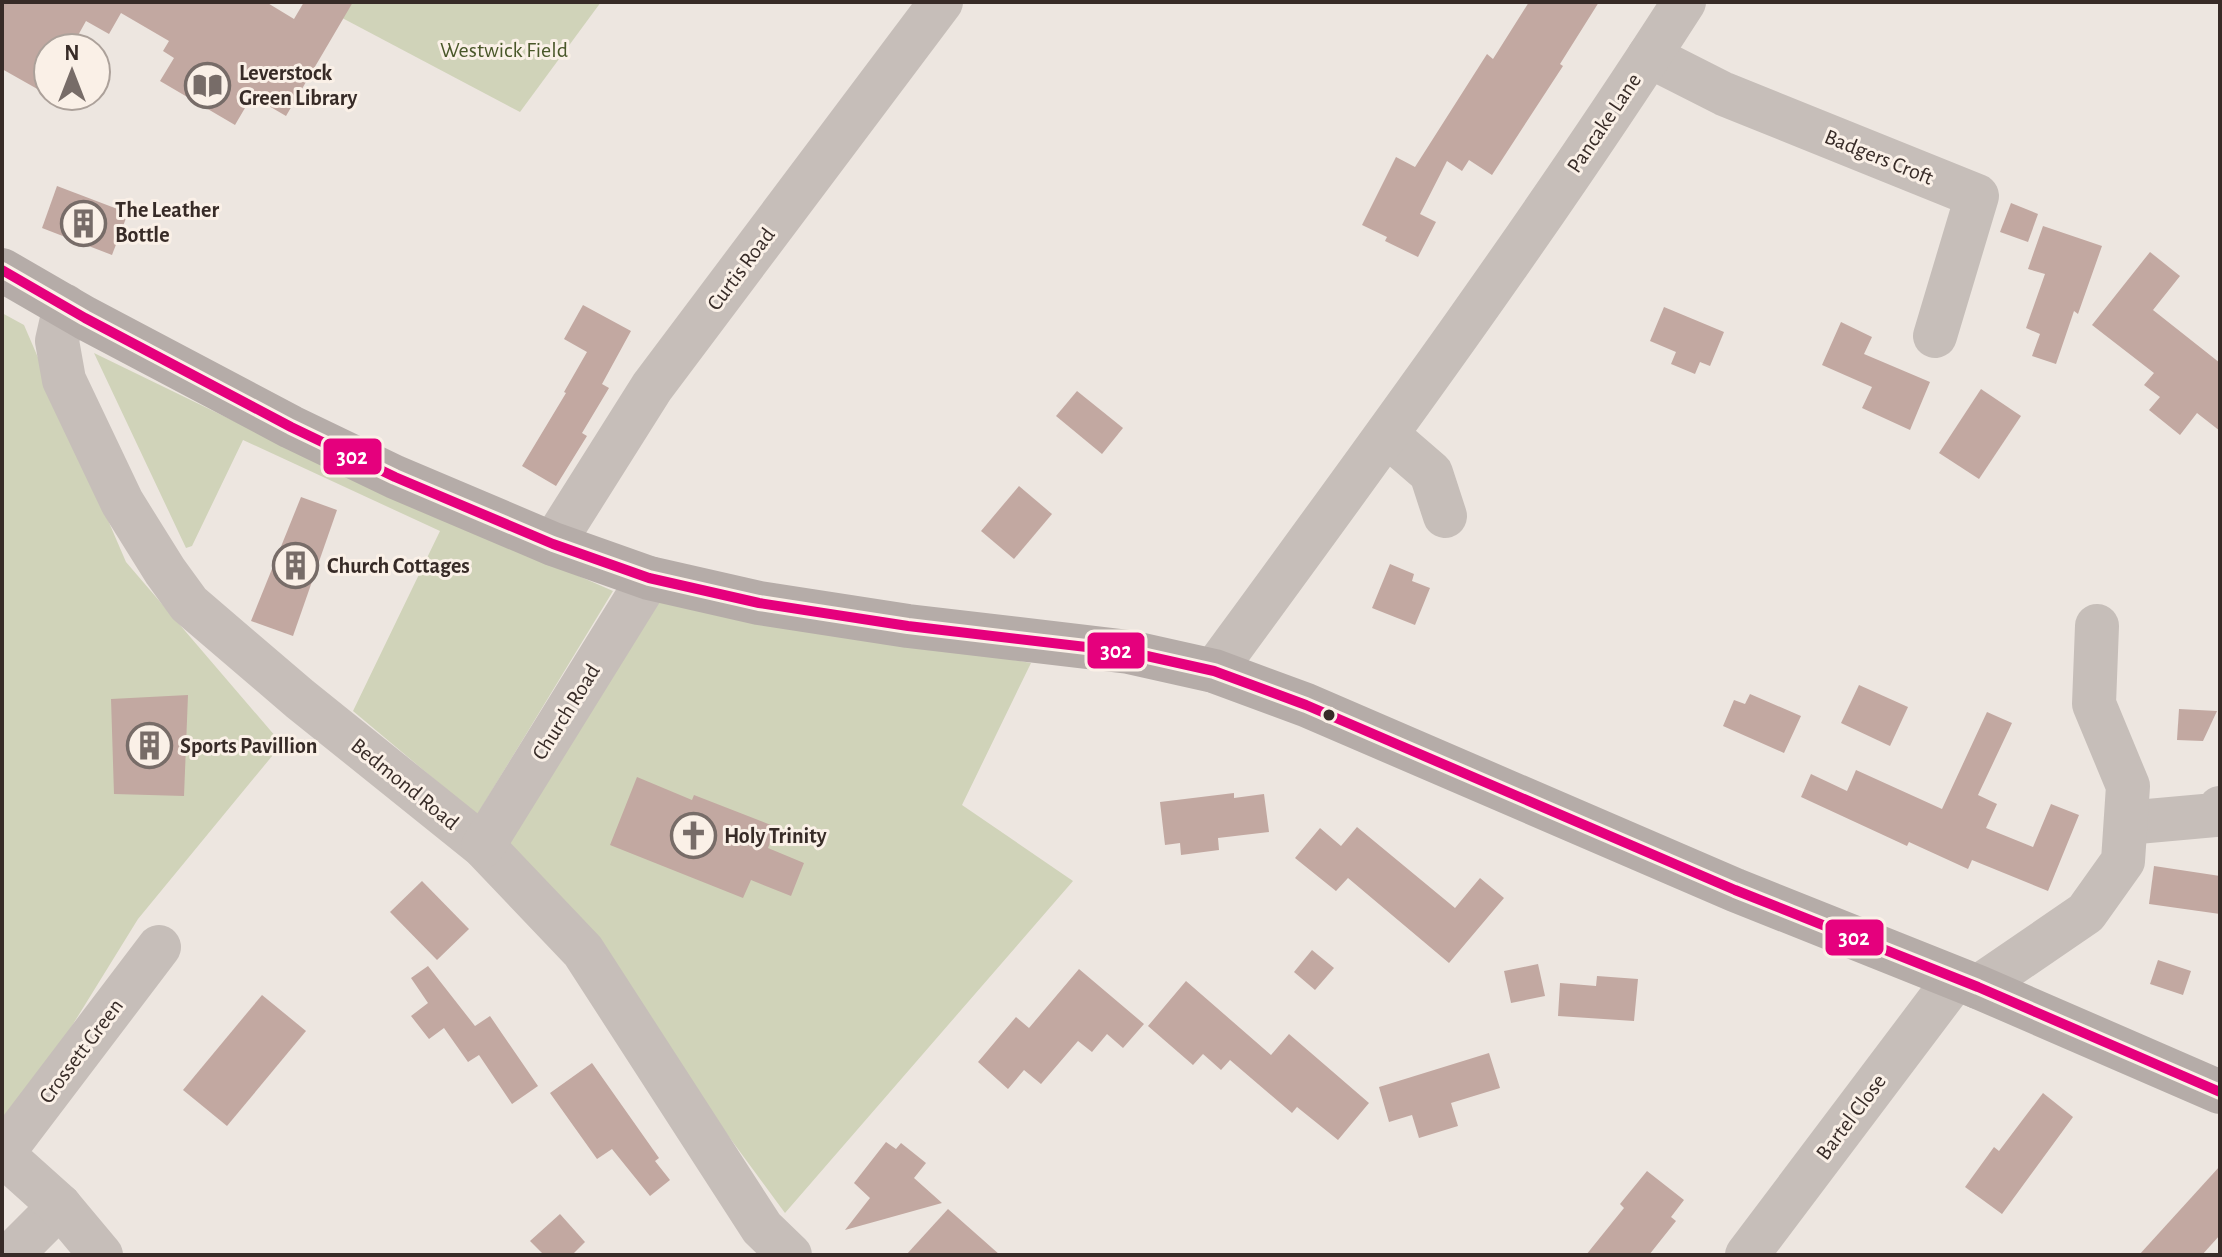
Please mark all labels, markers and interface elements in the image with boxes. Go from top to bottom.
north arrow [32,32,112,112]
park label: Westwick Field [440,39,568,61]
text: N [64,42,80,64]
library icon: Leverstock Green Library [184,62,232,110]
place label: Leverstock Green Library [239,62,357,110]
street label: Pancake Lane [1563,69,1645,177]
street label: Badgers Croft [1821,125,1937,189]
building icon: The Leather Bottle [60,199,108,247]
place label: The Leather Bottle [115,199,219,246]
street label: Curtis Road [703,224,779,314]
line badge: 302 [322,437,383,476]
text: 302 [336,446,368,468]
building icon: Church Cottages [272,542,320,590]
place label: Church Cottages [327,555,470,577]
line badge: 302 [1086,631,1146,670]
text: 302 [1100,640,1132,662]
street label: Church Road [528,660,604,764]
unlabelled marker [1321,707,1337,723]
building icon: Sports Pavillion [125,722,173,770]
street label: Bedmond Road [347,734,463,834]
place label: Sports Pavillion [180,735,317,757]
church icon: Holy Trinity [669,812,717,860]
place label: Holy Trinity [724,825,827,848]
line badge: 302 [1824,918,1885,957]
text: 302 [1838,927,1870,949]
street label: Crossett Green [35,995,127,1107]
street label: Bartel Close [1812,1070,1890,1164]

